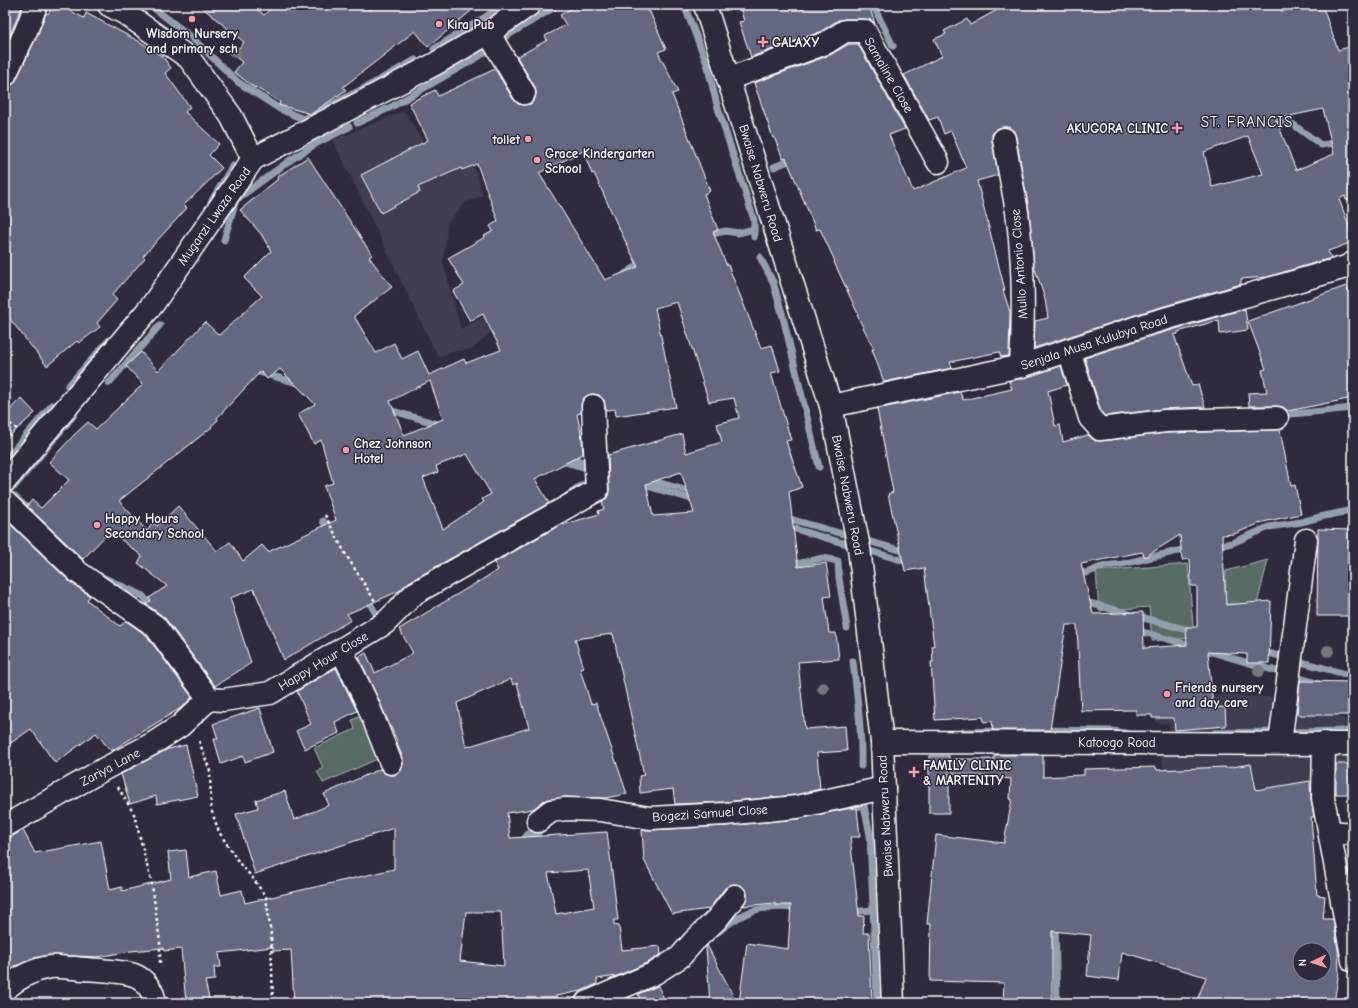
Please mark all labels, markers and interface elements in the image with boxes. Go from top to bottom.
marker: Wisdom Nursery and primary sch [187,14,197,24]
place label: Kira Pub [447,17,494,32]
marker: Kira Pub [434,19,444,29]
place label: Wisdom Nursery and primary sch [146,26,238,56]
place label: GALAXY [772,35,819,50]
street label: Samaline Close [861,35,917,116]
marker: GALAXY [757,36,769,48]
district label: ST. FRANCIS [1201,113,1293,131]
place label: AKUGORA CLINIC [1067,121,1168,136]
marker: AKUGORA CLINIC [1171,122,1183,134]
street label: Bwaise Nabweru Road [736,123,786,243]
place label: toilet [491,132,521,147]
marker: toilet [523,134,533,144]
place label: Grace Kindergarten School [545,146,655,176]
marker: Grace Kindergarten School [532,155,542,165]
street label: Muganzi Lwaza Road [174,164,254,268]
street label: Mullo Antonio Close [1008,208,1030,320]
street label: Senjala Musa Kulubya Road [1019,311,1169,373]
street label: Bwaise Nabweru Road [829,434,867,556]
place label: Chez Johnson Hotel [354,436,431,466]
marker: Chez Johnson Hotel [341,445,351,455]
place label: Happy Hours Secondary School [105,511,204,541]
marker: Happy Hours Secondary School [92,520,102,530]
street label: Happy Hour Close [275,628,371,694]
place label: Friends nursery and day care [1175,680,1264,710]
marker: Friends nursery and day care [1162,689,1172,699]
street label: Katoogo Road [1078,735,1156,750]
street label: Zariya Lane [77,745,143,789]
street label: Bwaise Nabweru Road [874,755,896,877]
place label: FAMILY CLINIC & MARTENITY [923,758,1012,788]
marker: FAMILY CLINIC & MARTENITY [908,766,920,778]
street label: Bogezi Samuel Close [652,801,769,825]
north arrow [1292,942,1332,982]
text: N [1296,959,1309,966]

